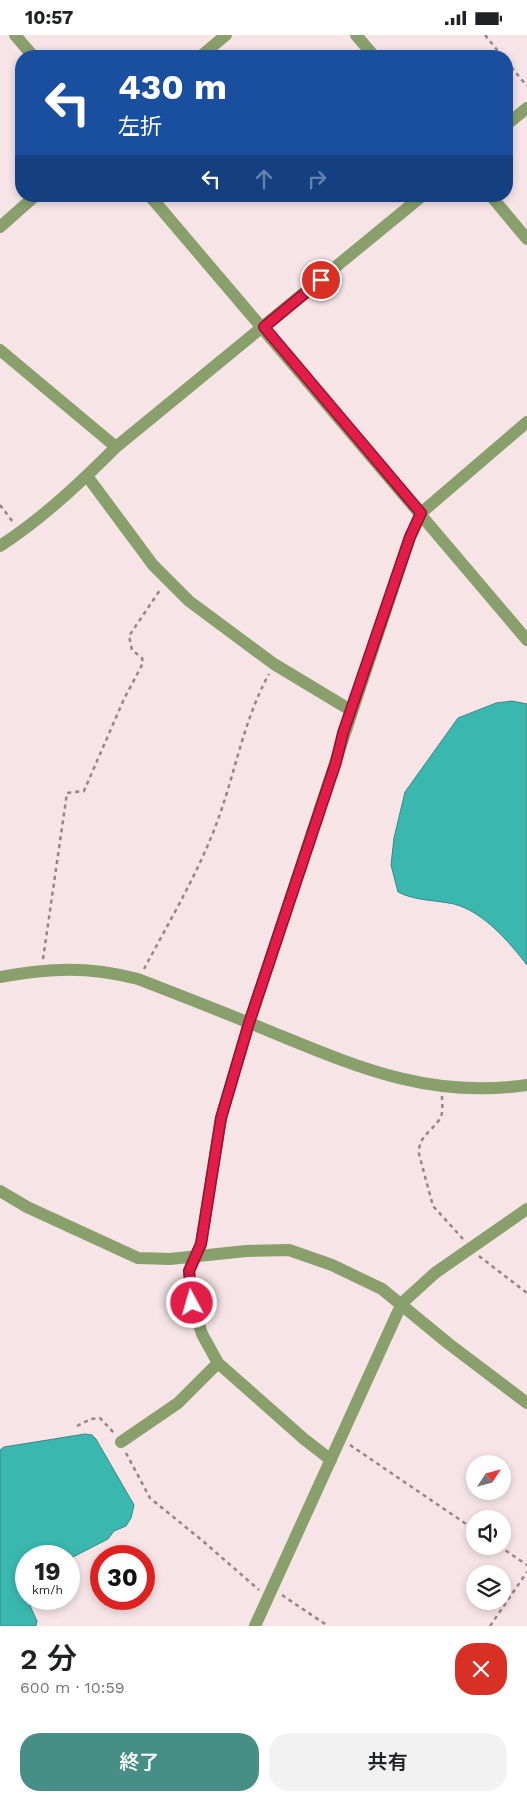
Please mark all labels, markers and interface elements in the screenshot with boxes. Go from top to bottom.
text: 10:57 [25,6,73,29]
text: 430 m [118,66,227,108]
icon: left [35,70,100,135]
text: 左折 [118,114,162,139]
icon: left [197,165,225,193]
icon: ahead [250,165,278,193]
icon: right [303,165,331,193]
pin [300,259,342,301]
icon: arrive [307,266,335,294]
position arrow [165,1276,217,1328]
north arrow [466,1455,511,1500]
map controls [466,1455,511,1610]
button: sound [466,1510,511,1555]
speed limit sign: 30 [90,1545,155,1610]
text: 19 [34,1557,61,1586]
button: layers [466,1565,511,1610]
text: km/h [32,1583,63,1597]
text: 2 分 [20,1641,77,1676]
button: close [455,1643,507,1695]
text: 600 m · 10:59 [20,1678,125,1697]
button: 終了 [20,1733,259,1791]
button: 共有 [269,1733,507,1791]

